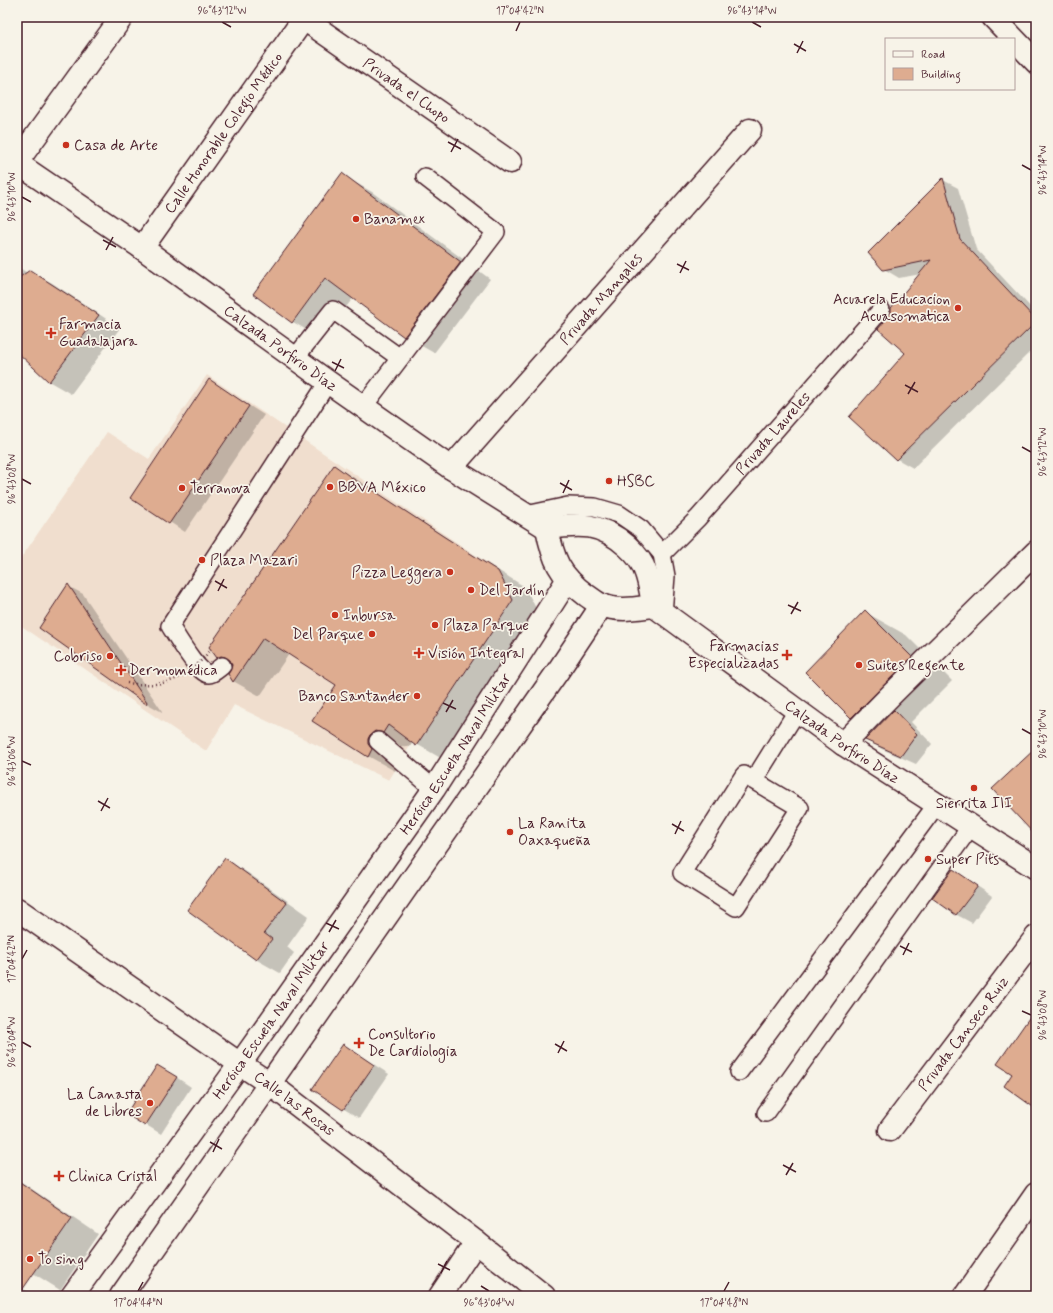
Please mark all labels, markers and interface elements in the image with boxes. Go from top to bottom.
text: 96°43'12"W [198,4,246,18]
text: 17°04'42"N [496,4,544,18]
text: 96°43'14"W [727,4,777,18]
legend [885,38,1015,90]
text: Road [921,47,945,63]
street label: Calle Honorable Colegio Médico [160,49,288,218]
street label: Privada el Chopo [359,54,454,128]
text: Building [921,67,961,84]
place label: Casa de Arte [74,136,158,156]
marker: Casa de Arte [61,140,71,150]
text: 96°43'14"W [1036,145,1050,195]
text: 96°43'10"W [5,173,19,221]
place label: Banamex [364,210,425,230]
marker: Banamex [351,214,361,224]
street label: Privada Mangales [556,249,648,350]
place label: Acuarela Educacion Acuasomatica [833,290,950,327]
street label: Calzada Porfirio Díaz [219,301,341,396]
marker: Acuarela Educacion Acuasomatica [953,303,963,313]
place label: Farmacia Guadalajara [59,315,138,352]
marker: Farmacia Guadalajara [46,328,56,338]
street label: Privada Laureles [731,388,816,480]
text: 96°43'12"W [1036,428,1050,476]
text: 96°43'08"W [5,454,19,504]
place label: HSBC [617,472,655,492]
marker: HSBC [604,476,614,486]
place label: BBVA México [338,478,426,498]
place label: Terranova [190,479,251,499]
marker: BBVA México [325,482,335,492]
marker: Terranova [177,483,187,493]
place label: Plaza Mazari [210,551,298,571]
marker: Plaza Mazari [197,555,207,565]
place label: Pizza Leggera [352,563,442,584]
marker: Pizza Leggera [445,567,455,577]
place label: Del Jardín [479,581,544,601]
marker: Del Jardín [466,585,476,595]
place label: Inbursa [343,606,397,626]
marker: Inbursa [330,610,340,620]
place label: Plaza Parque [443,616,529,636]
marker: Plaza Parque [430,620,440,630]
place label: Del Parque [292,625,364,645]
marker: Del Parque [367,629,377,639]
place label: Farmacias Especializadas [688,637,779,674]
place label: Visión Integral [428,644,524,664]
place label: Cobriso [54,647,102,667]
marker: Visión Integral [413,647,425,659]
marker: Farmacias Especializadas [782,650,792,660]
marker: Cobriso [105,651,115,661]
place label: Suites Regente [867,656,965,677]
marker: Suites Regente [854,660,864,670]
place label: Dermomédica [129,661,218,681]
marker: Dermomédica [116,665,126,675]
street label: Heróica Escuela Naval Militar [396,669,517,839]
place label: Banco Santander [298,687,409,707]
marker: Banco Santander [412,691,422,701]
street label: Calzada Porfirio Díaz [780,696,903,789]
text: 96°43'10"W [1036,710,1050,758]
text: 96°43'06"W [5,736,19,786]
marker: Sierrita III [969,783,979,793]
place label: Sierrita III [936,794,1012,814]
place label: La Ranita Oaxaqueña [518,814,591,851]
marker: La Ranita Oaxaqueña [505,827,515,837]
place label: Super Pits [936,850,999,870]
marker: Super Pits [923,854,933,864]
text: 17°04'42"N [5,935,19,983]
street label: Heróica Escuela Naval Militar [209,937,335,1104]
street label: Privada Canseco Ruiz [914,973,1014,1096]
text: 96°43'08"W [1036,990,1050,1040]
text: 96°43'04"W [5,1017,19,1067]
place label: Consultorio De Cardiologia [368,1025,458,1063]
marker: Consultorio De Cardiologia [353,1037,365,1049]
street label: Calle las Rosas [250,1067,339,1141]
place label: La Canasta de Libres [67,1085,142,1122]
marker: La Canasta de Libres [145,1098,155,1108]
place label: Clinica Cristal [68,1167,157,1187]
marker: Clinica Cristal [53,1170,65,1182]
place label: To sing [38,1250,84,1270]
marker: To sing [25,1254,35,1264]
text: 17°04'44"N [114,1296,163,1310]
text: 96°43'04"W [464,1296,514,1310]
text: 17°04'48"N [700,1296,748,1310]

